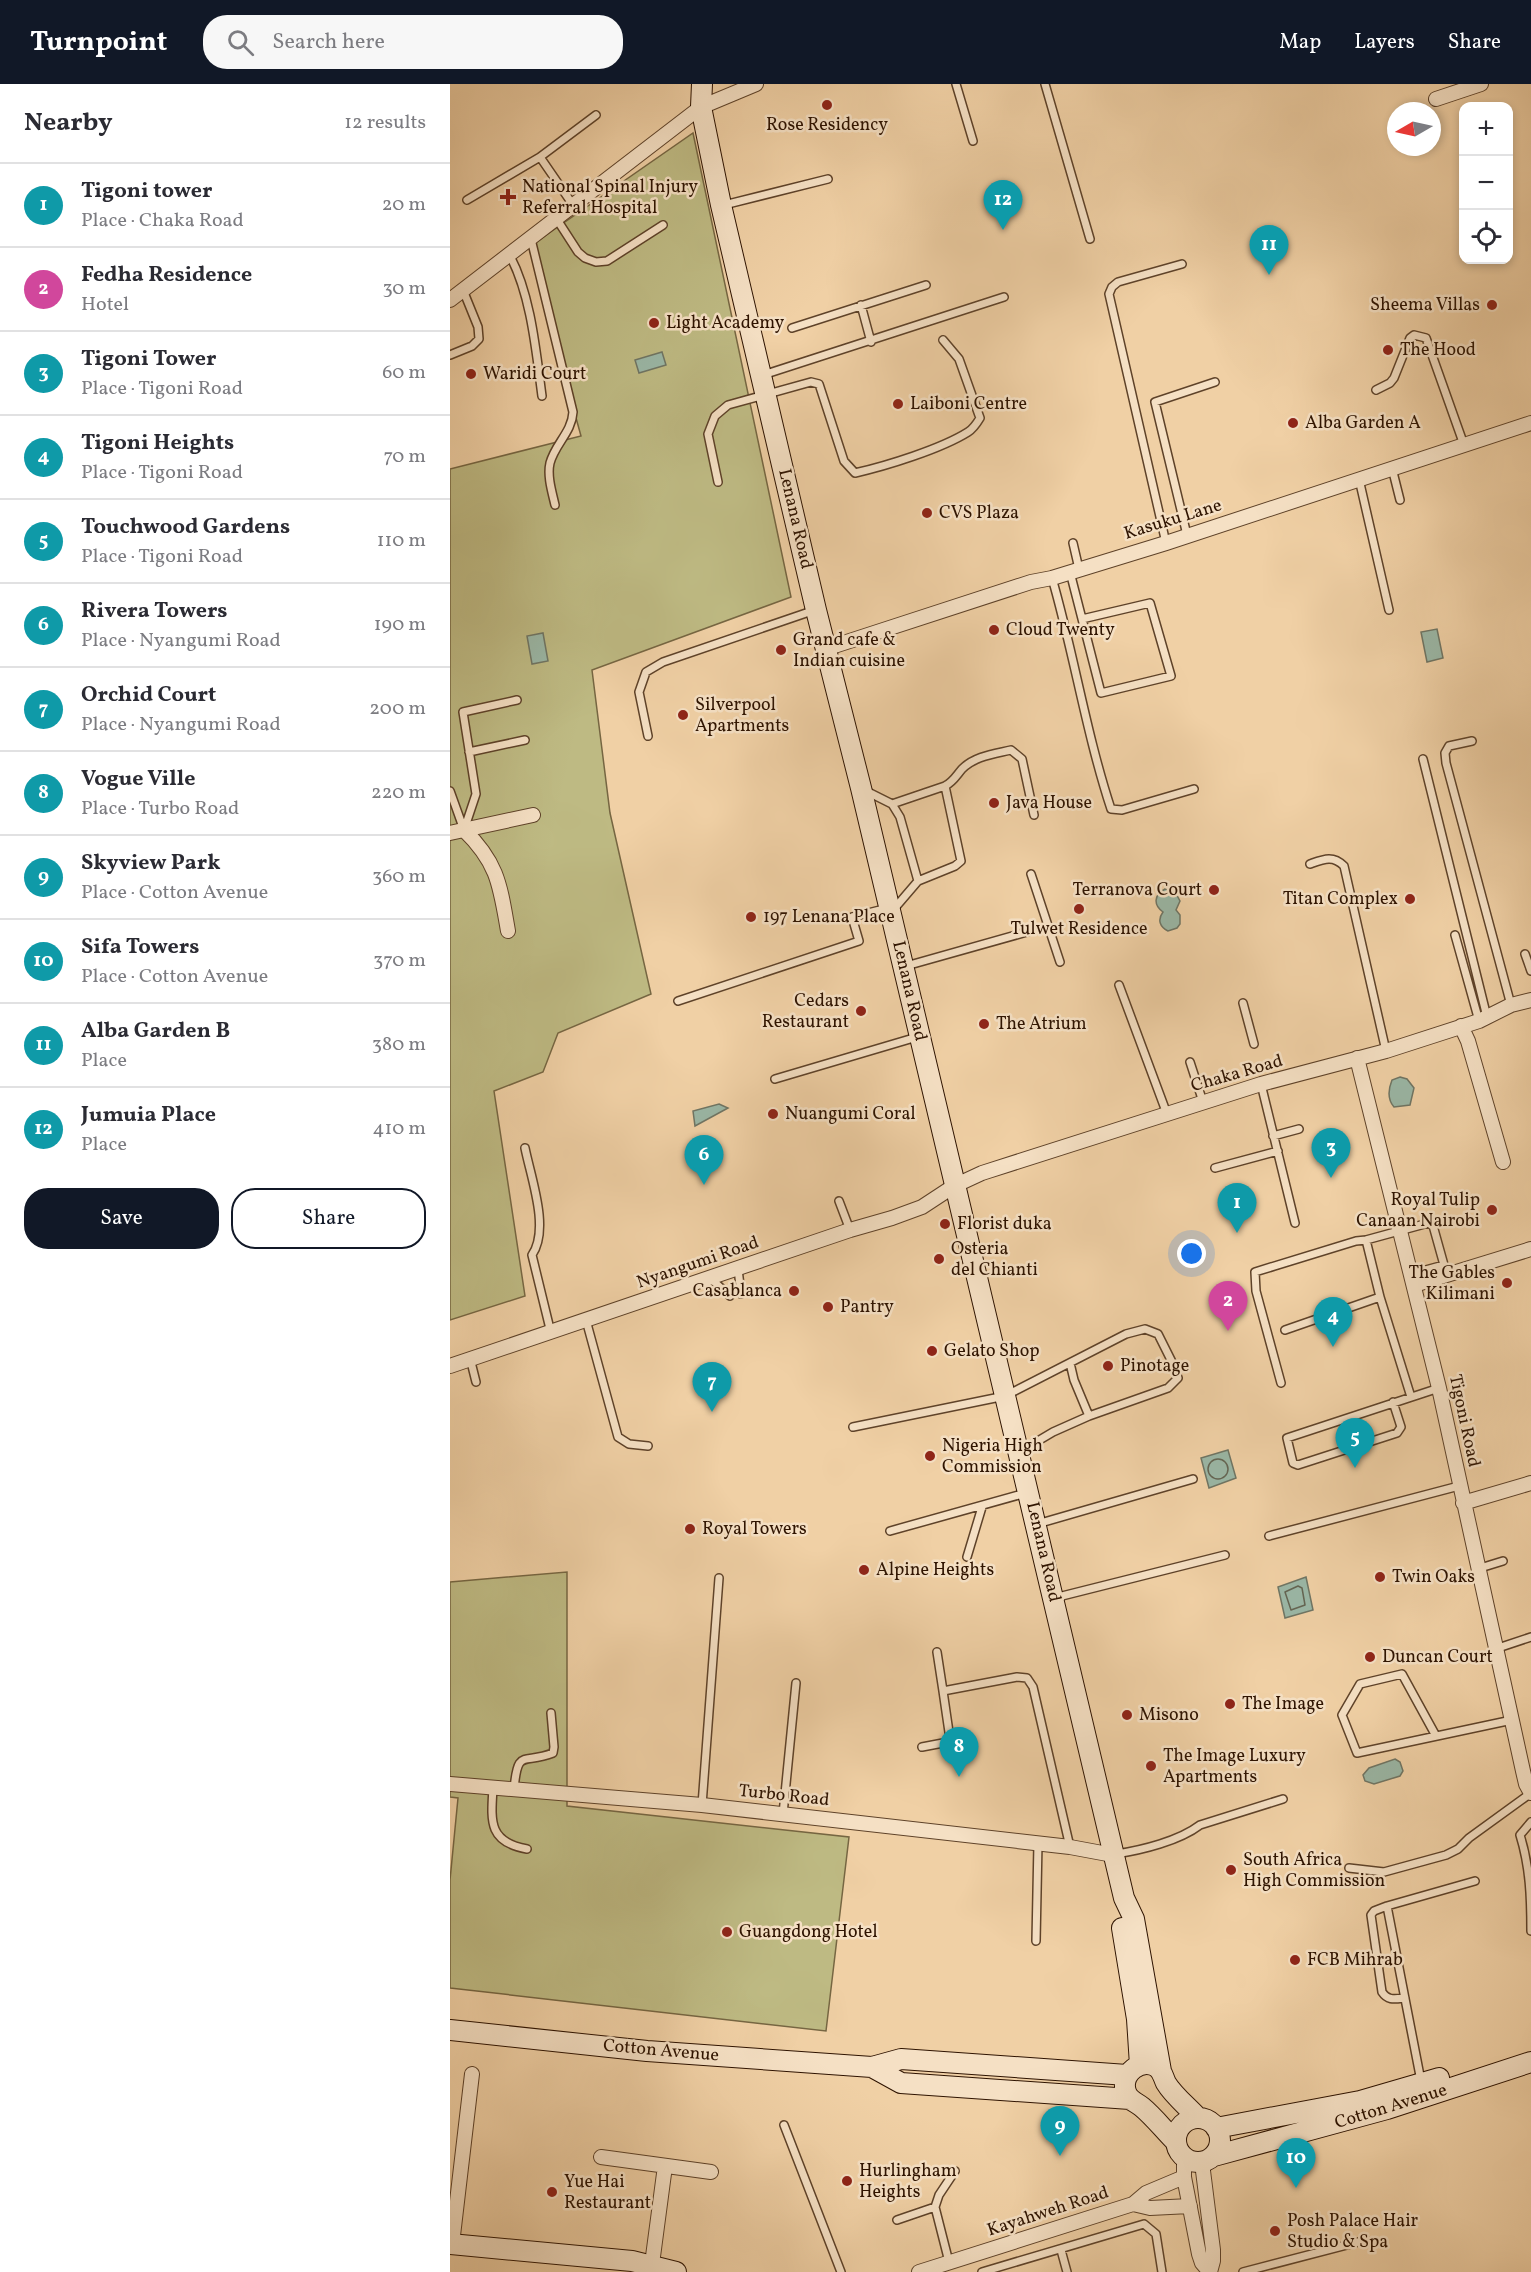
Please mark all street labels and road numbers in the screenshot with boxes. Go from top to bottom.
street label: Lenana Road [771,466,819,572]
street label: Kasuku Lane [1121,493,1225,547]
street label: Lenana Road [885,938,933,1044]
street label: Chaka Road [1188,1049,1286,1099]
street label: Nyangumi Road [634,1230,762,1296]
street label: Tigoni Road [1442,1372,1486,1470]
street label: Lenana Road [1019,1499,1067,1605]
street label: Turbo Road [737,1779,831,1813]
street label: Cotton Avenue [602,2033,720,2069]
street label: Cotton Avenue [1332,2078,1450,2136]
street label: Kayahweh Road [984,2181,1112,2243]

